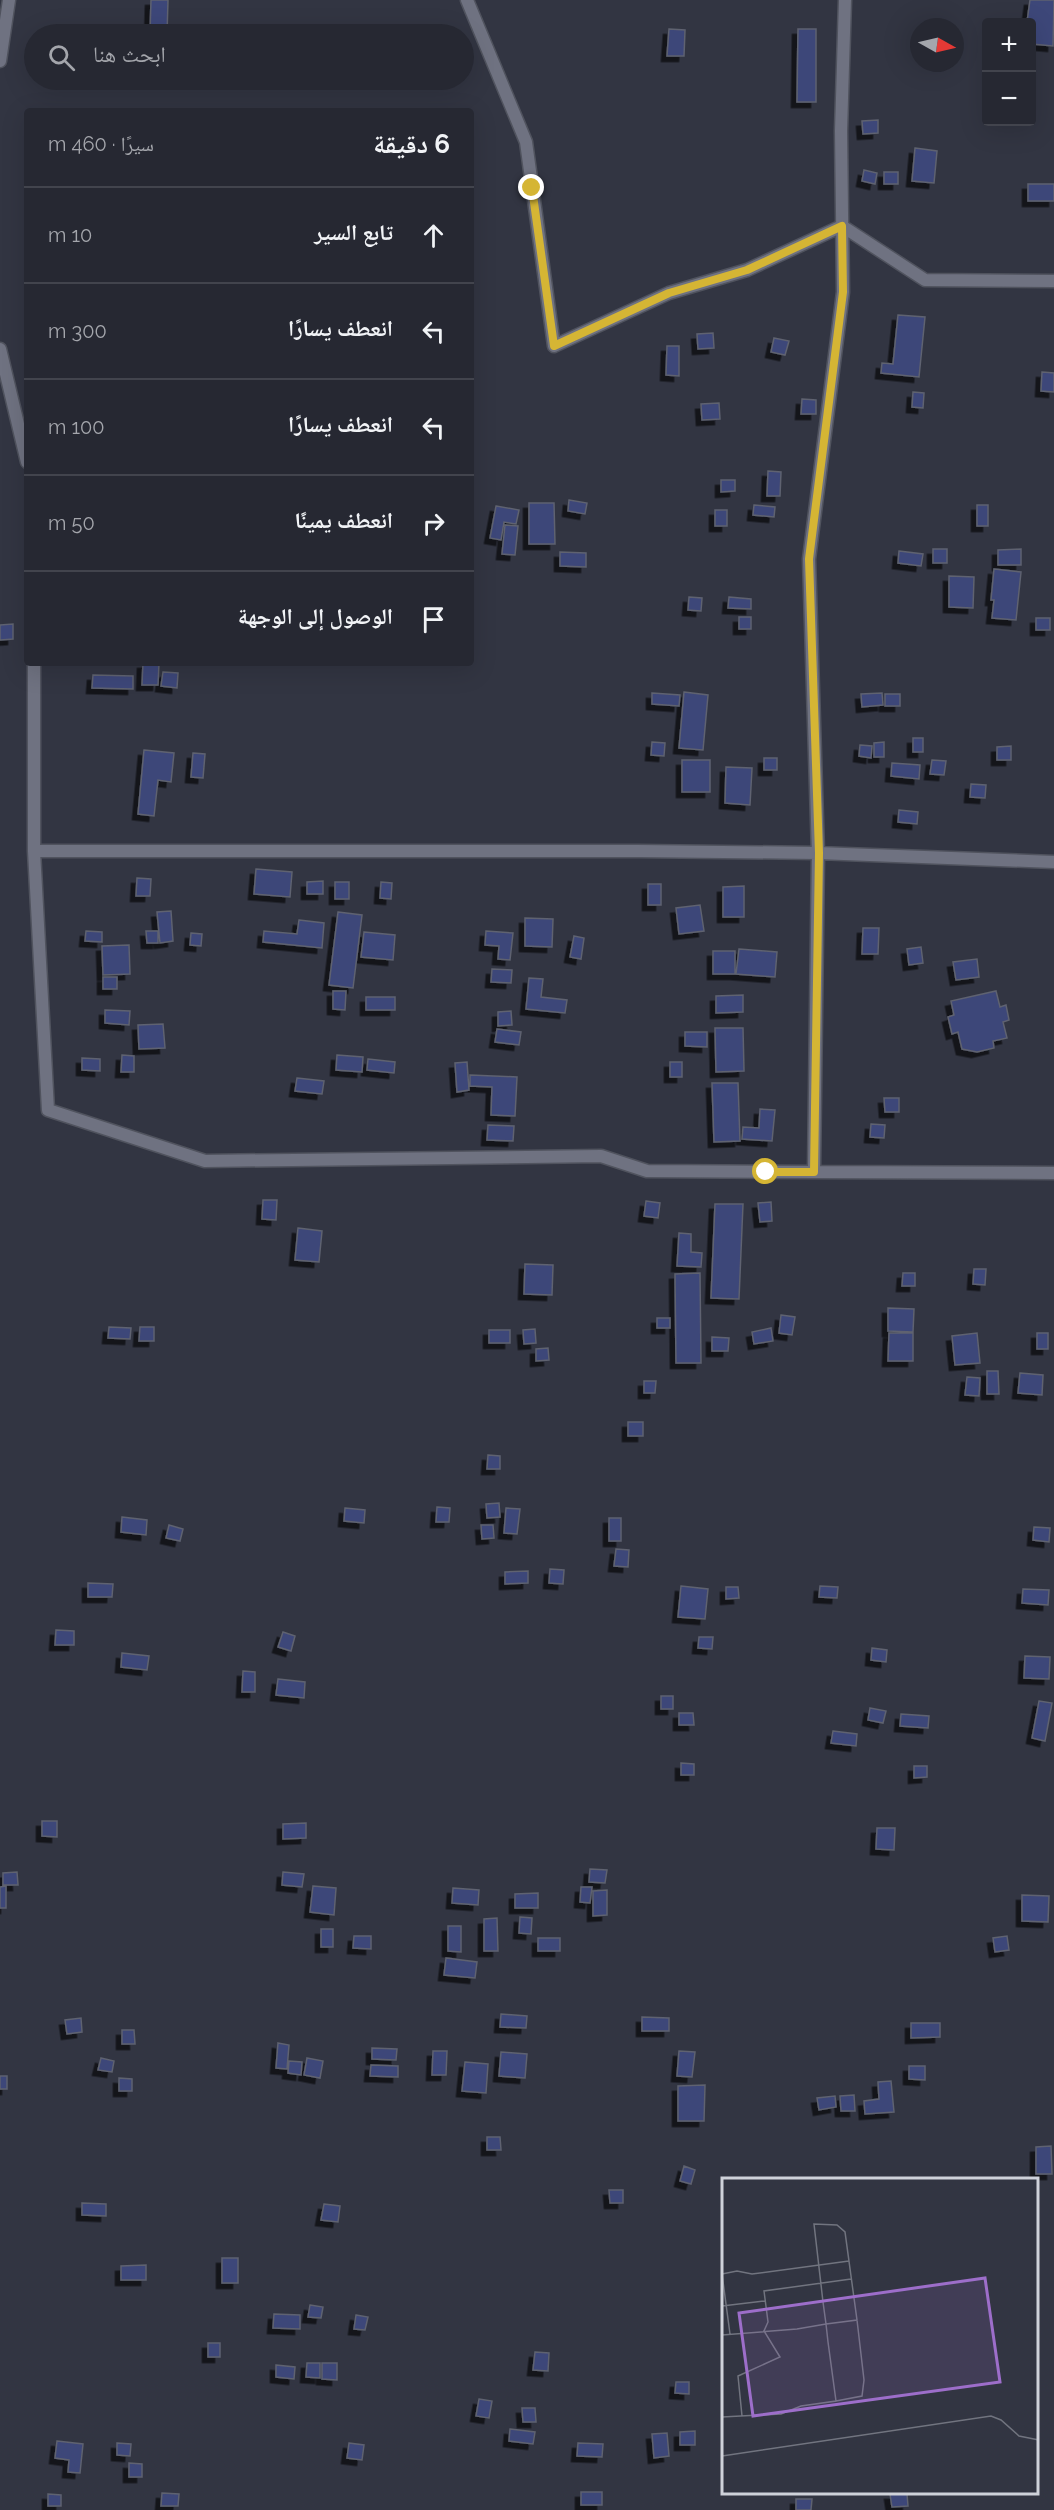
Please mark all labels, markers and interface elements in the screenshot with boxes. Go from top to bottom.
north arrow [910,18,964,72]
map controls [982,18,1036,126]
button: + [982,18,1036,72]
search box [24,24,474,90]
icon: search [45,41,78,74]
text: ابحث هنا [93,41,166,67]
button: − [982,72,1036,126]
text: 6 دقيقة [373,129,450,159]
text: سيرًا · 460 m [48,132,154,156]
route end [518,174,544,200]
text: تابع السير [314,219,393,245]
icon: ahead [417,219,450,252]
text: 10 m [48,223,92,247]
text: انعطف يسارًا [288,315,393,341]
icon: left [417,315,450,348]
text: 300 m [48,319,107,343]
text: انعطف يسارًا [288,411,393,437]
icon: left [417,411,450,444]
text: 100 m [48,415,105,439]
text: انعطف يمينًا [294,507,393,533]
icon: right [417,507,450,540]
text: 50 m [48,511,95,535]
text: الوصول إلى الوجهة [238,603,393,629]
icon: arrive [417,603,450,636]
route start [752,1158,778,1184]
inset map [722,2178,1039,2495]

